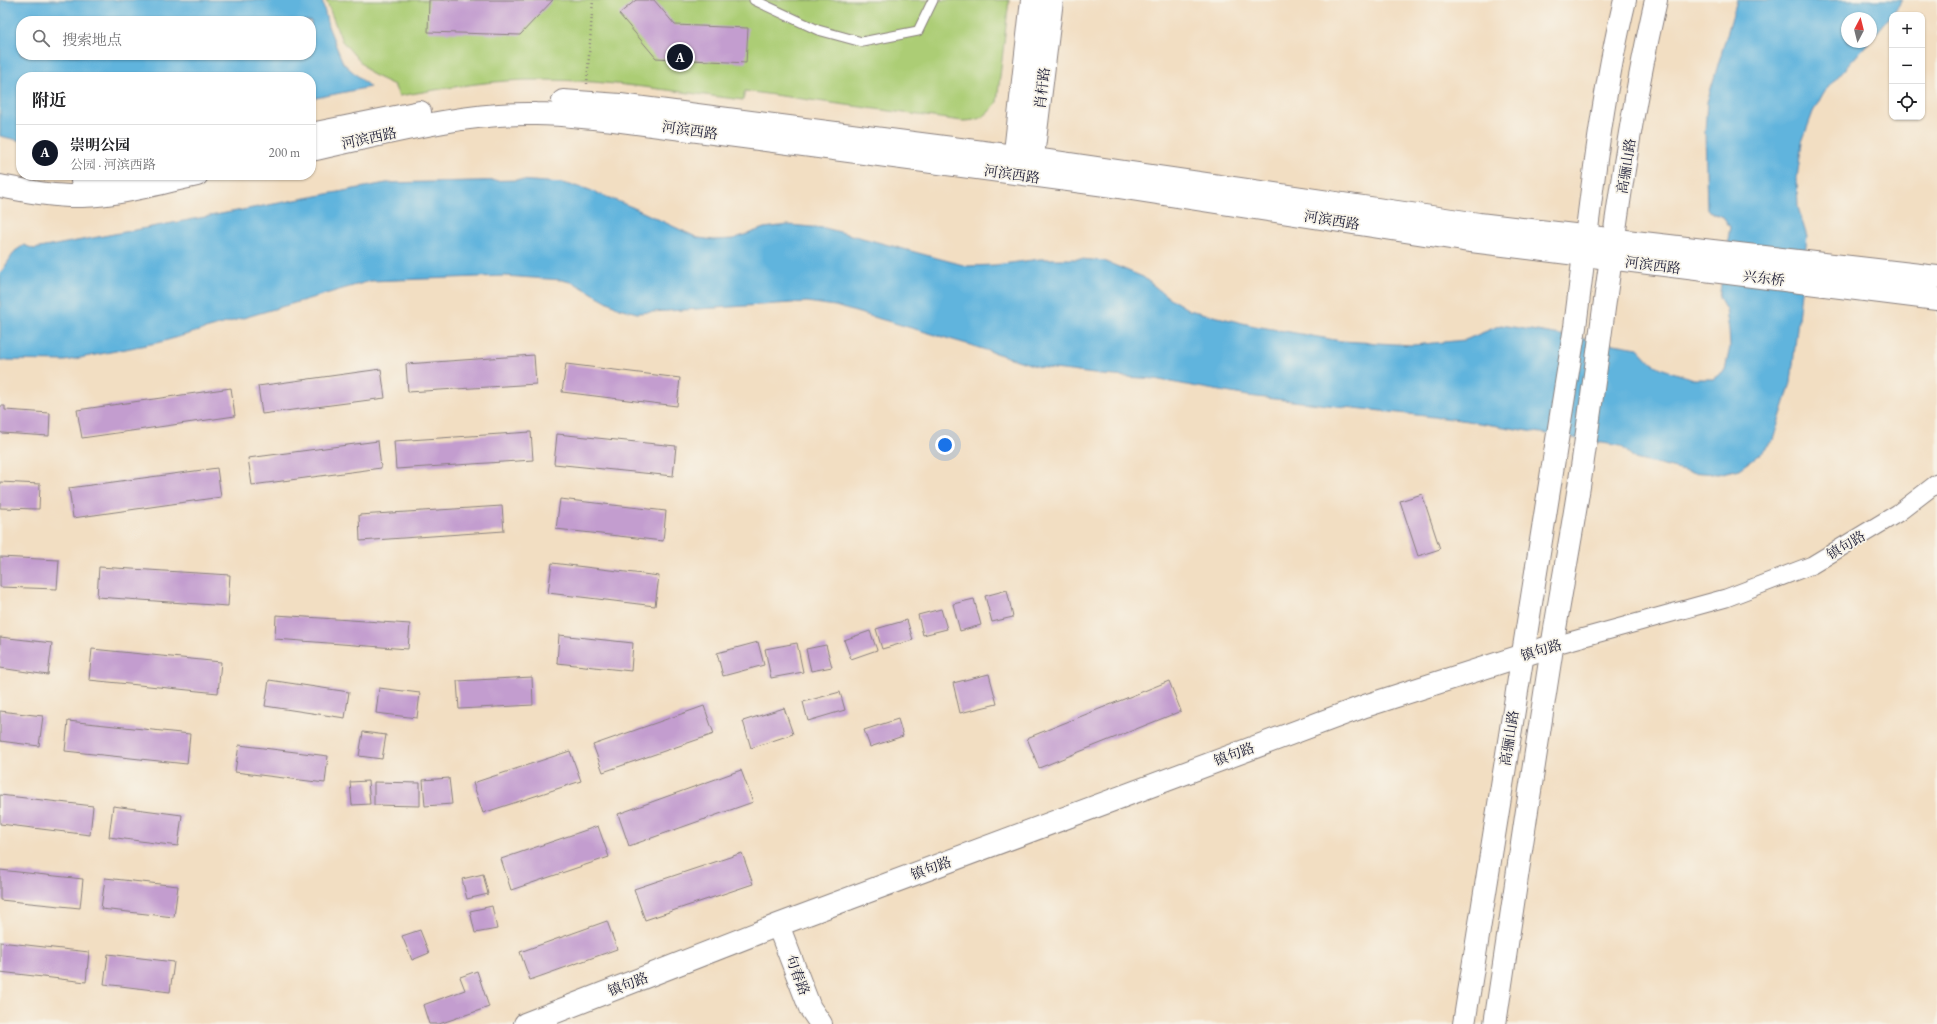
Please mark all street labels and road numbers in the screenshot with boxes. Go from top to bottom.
street label: 肖杆路 [1031,66,1053,110]
street label: 河滨西路 [661,117,719,143]
street label: 河滨西路 [340,123,398,153]
street label: 高骊山路 [1613,137,1639,195]
street label: 河滨西路 [983,161,1041,187]
street label: 河滨西路 [1303,207,1361,233]
street label: 河滨西路 [1624,253,1682,277]
street label: 兴东桥 [1742,267,1786,289]
street label: 镇句路 [1823,526,1869,564]
street label: 镇句路 [1518,635,1564,665]
street label: 高骊山路 [1496,709,1522,767]
street label: 镇句路 [1211,738,1257,770]
street label: 镇句路 [908,852,954,884]
street label: 句春路 [782,952,814,998]
street label: 镇句路 [605,968,651,1000]

